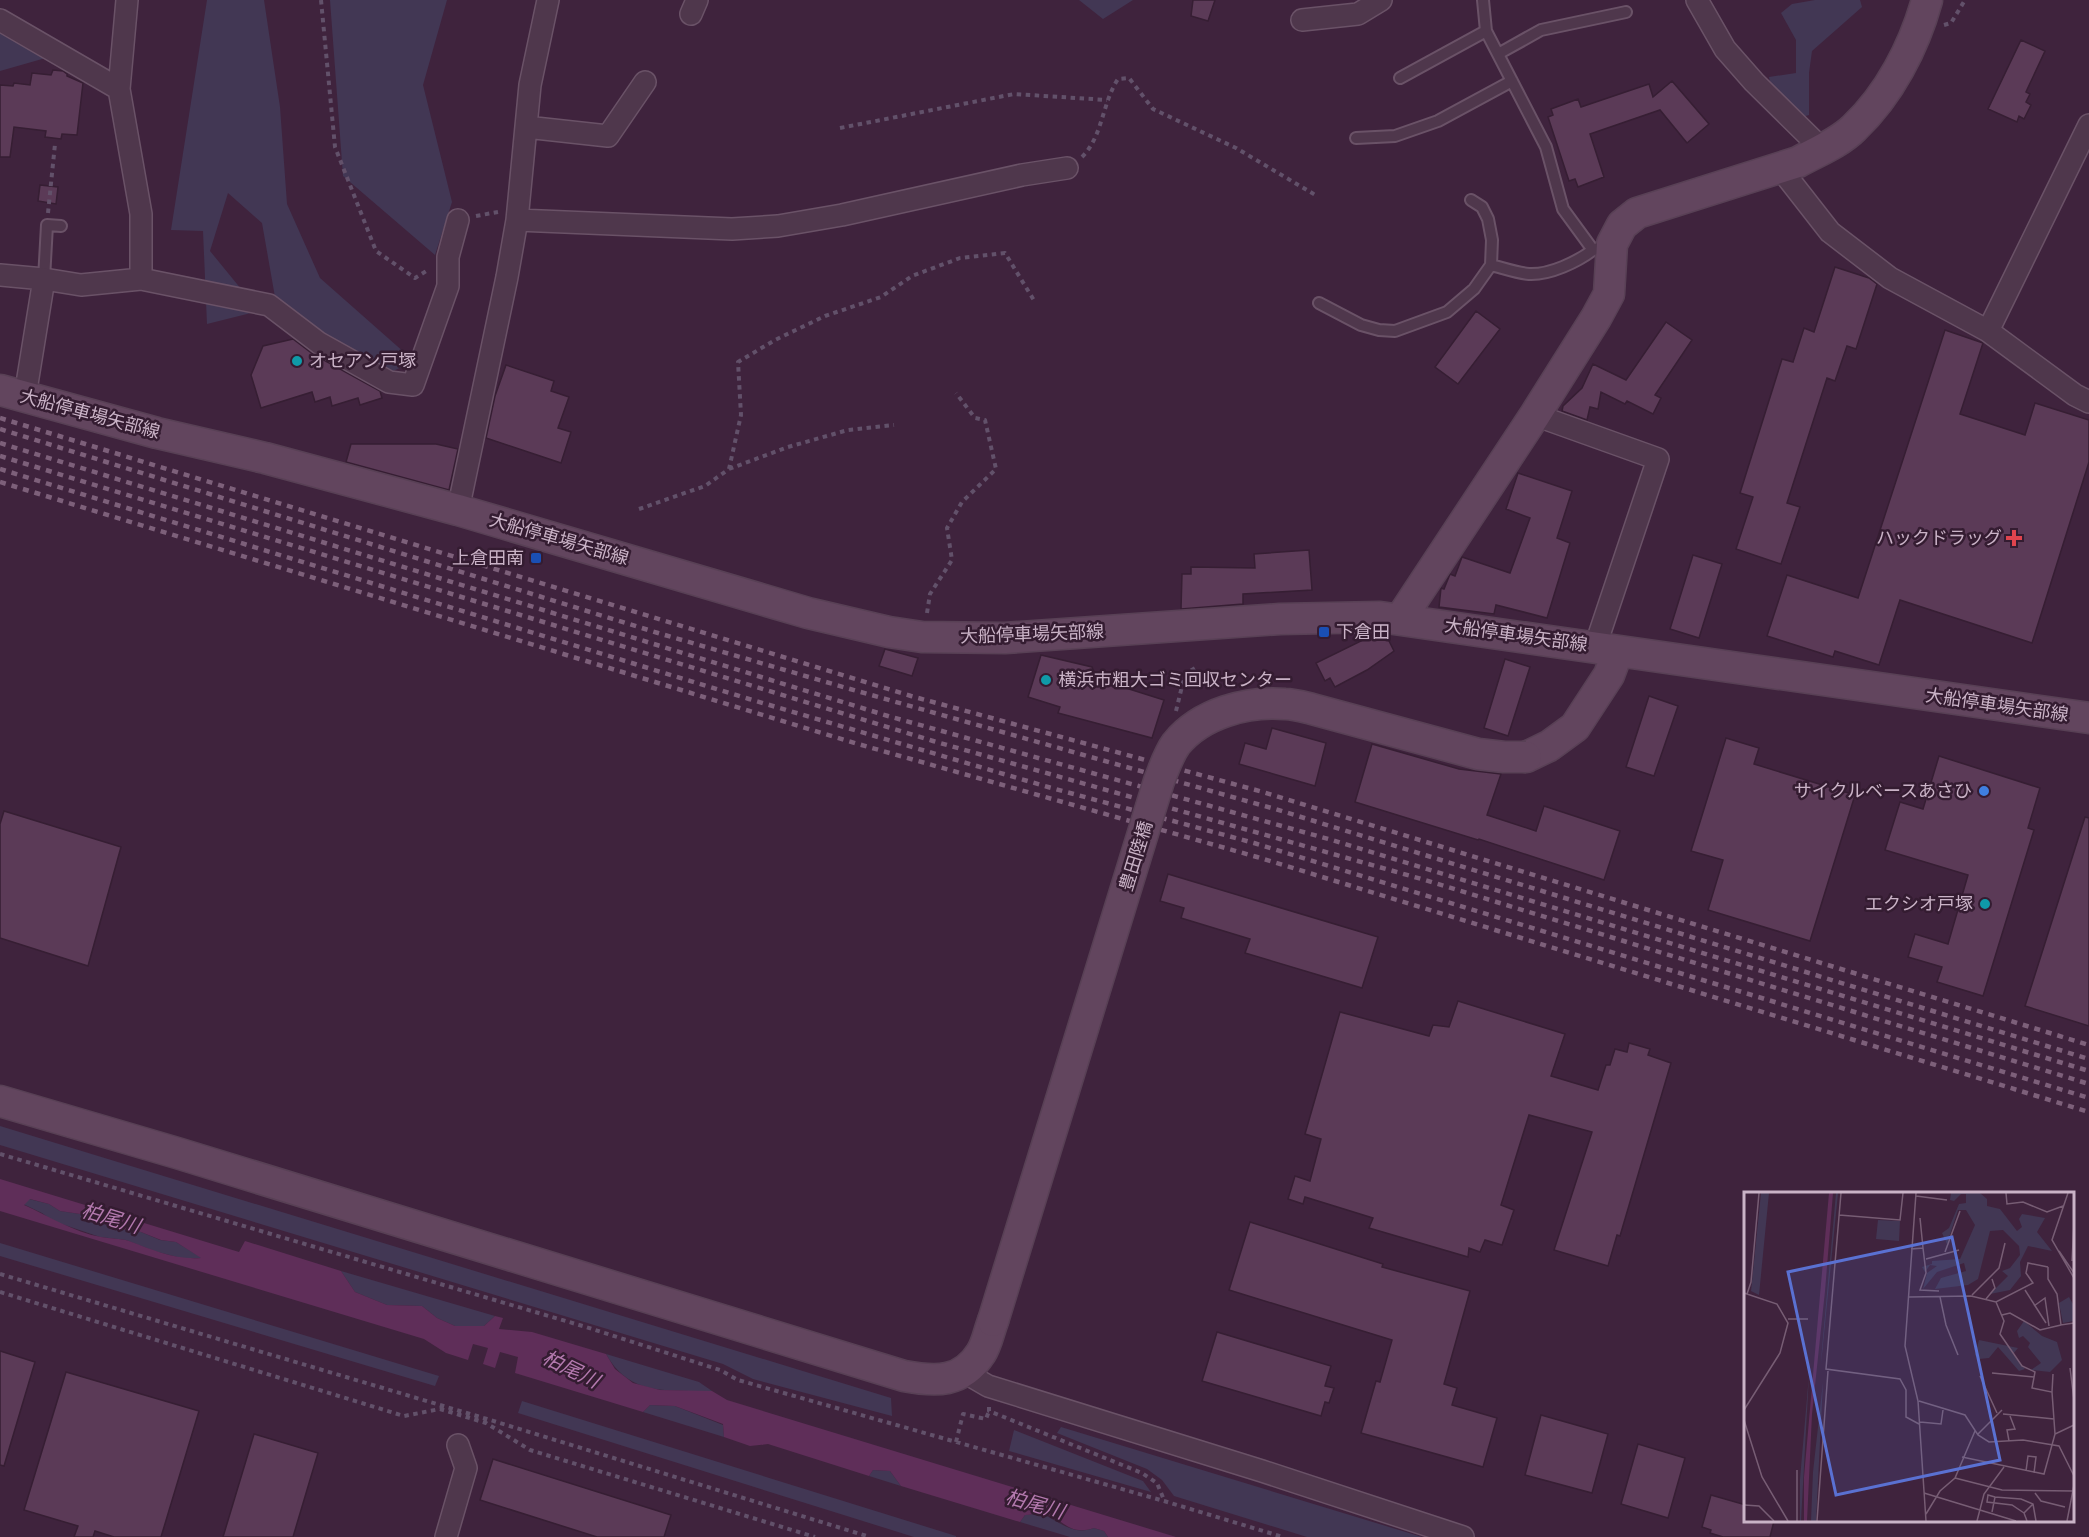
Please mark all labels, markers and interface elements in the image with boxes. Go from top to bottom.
place label: オセアン戸塚 [309,349,416,373]
marker: オセアン戸塚 [290,354,304,368]
street label: 大船停車場矢部線 [17,384,163,444]
street label: 大船停車場矢部線 [486,508,632,570]
place label: ハックドラッグ [1876,526,2002,550]
marker: ハックドラッグ [2007,531,2021,545]
place label: 上倉田南 [452,546,524,570]
marker: 上倉田南 [529,551,543,565]
street label: 大船停車場矢部線 [1443,613,1589,657]
street label: 大船停車場矢部線 [960,619,1104,649]
place label: 下倉田 [1336,620,1390,644]
marker: 下倉田 [1317,625,1331,639]
place label: 横浜市粗大ゴミ回収センター [1058,668,1292,692]
marker: 横浜市粗大ゴミ回収センター [1039,673,1053,687]
street label: 大船停車場矢部線 [1924,683,2070,727]
place label: サイクルベースあさひ [1794,779,1972,803]
marker: サイクルベースあさひ [1977,784,1991,798]
street label: 豊田陸橋 [1114,818,1158,894]
place label: エクシオ戸塚 [1865,892,1973,916]
marker: エクシオ戸塚 [1978,897,1992,911]
inset map [1744,1192,2074,1522]
water label: 柏尾川 [79,1197,145,1240]
water label: 柏尾川 [538,1344,605,1395]
water label: 柏尾川 [1003,1483,1069,1525]

